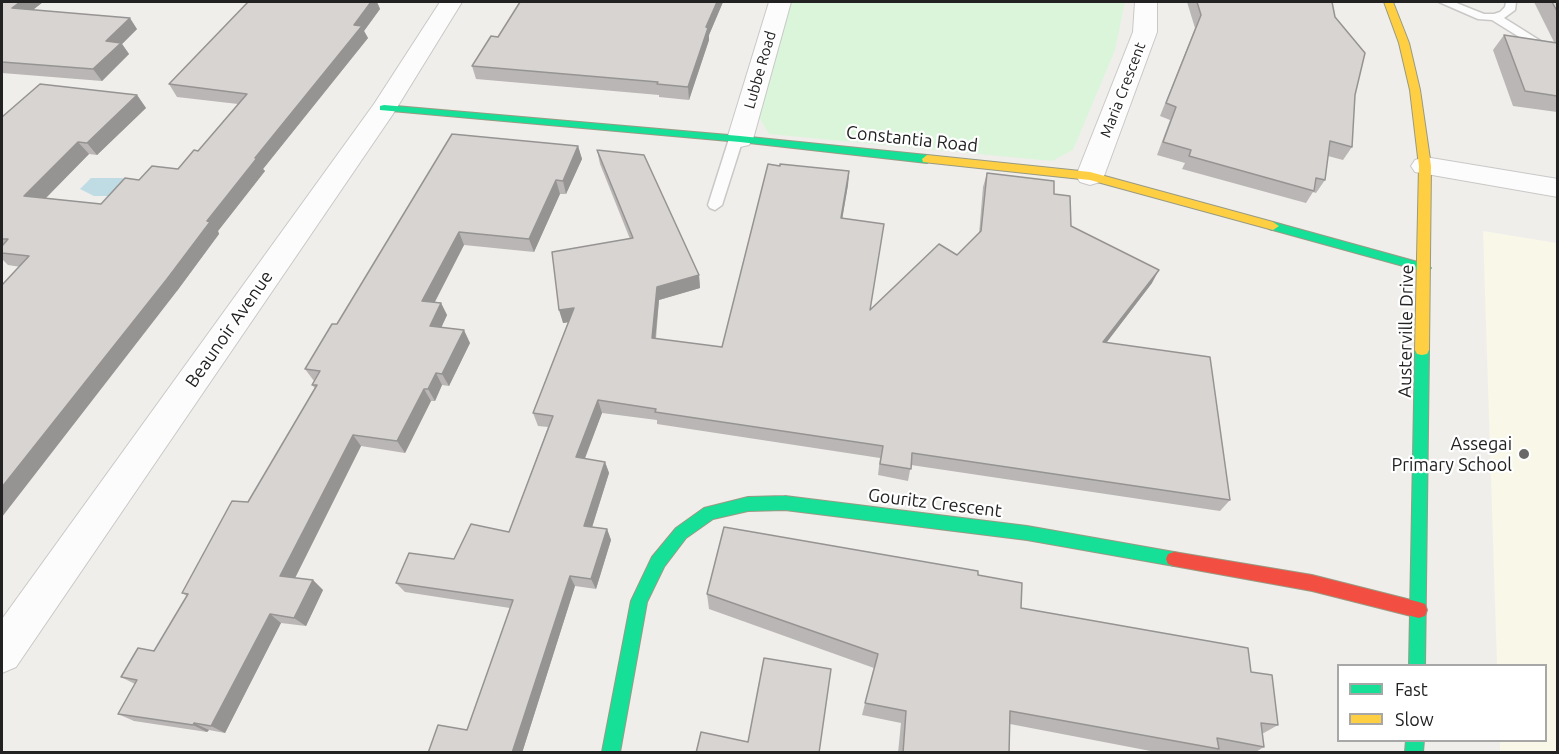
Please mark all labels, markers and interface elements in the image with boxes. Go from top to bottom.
street label: Lubbe Road [740,29,780,111]
street label: Maria Crescent [1097,40,1149,140]
street label: Constantia Road [845,121,979,157]
street label: Austerville Drive [1394,264,1418,398]
street label: Beaunoir Avenue [181,266,277,392]
place label: Assegai Primary School [1391,433,1512,476]
marker: Assegai Primary School [1517,447,1531,461]
street label: Gouritz Crescent [867,484,1003,522]
legend [1337,664,1547,742]
text: Fast [1395,679,1428,699]
text: Slow [1395,709,1434,729]

